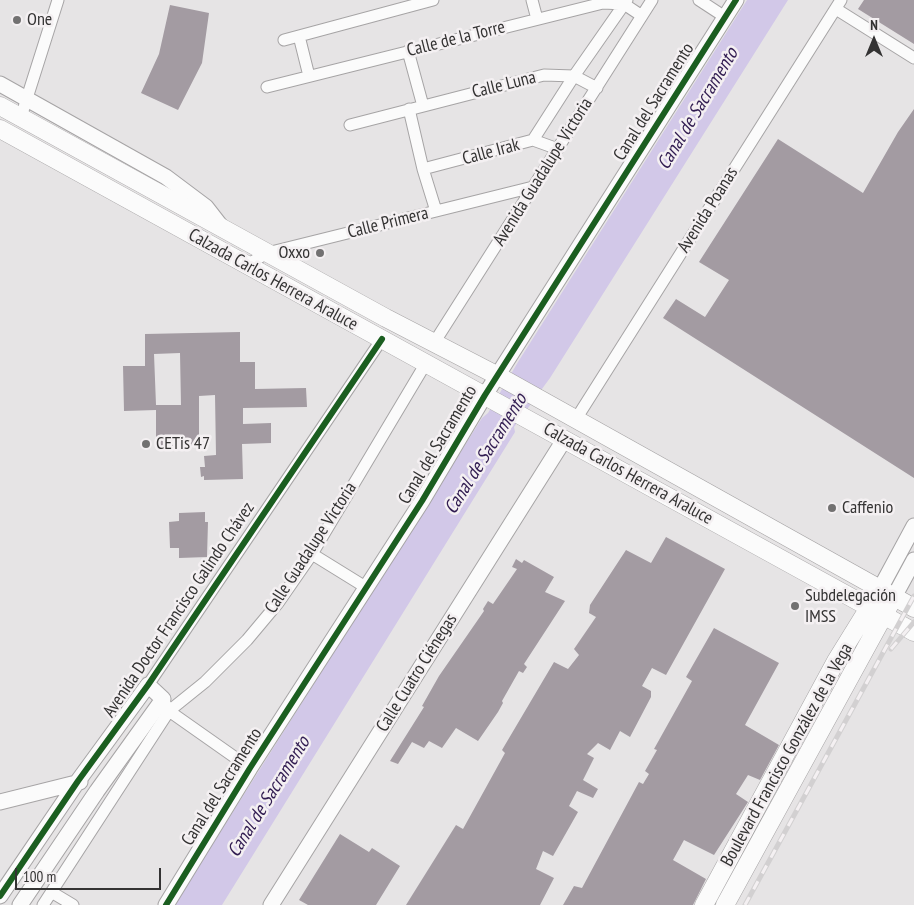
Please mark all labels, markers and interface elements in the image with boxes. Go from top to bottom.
place label: One [27,9,52,31]
marker: One [11,14,23,26]
north arrow [849,15,899,65]
street label: Calle de la Torre [405,16,507,62]
text: N [870,16,878,34]
street label: Canal del Sacramento [609,39,699,165]
water label: Canal de Sacramento [653,44,743,174]
street label: Calle Luna [470,67,538,103]
street label: Avenida Guadalupe Victoria [489,94,597,250]
street label: Calle Irak [460,134,522,170]
street label: Avenida Poanas [673,163,743,257]
street label: Calle Primera [345,203,431,243]
street label: Calzada Carlos Herrera Araluce [184,224,362,336]
place label: Oxxo [279,242,310,264]
marker: Oxxo [314,247,326,259]
street label: Canal del Sacramento [394,382,482,508]
water label: Canal de Sacramento [440,390,532,518]
street label: Calzada Carlos Herrera Araluce [539,418,717,530]
place label: CETis 47 [156,433,210,455]
marker: CETis 47 [140,438,152,450]
street label: Calle Guadalupe Victoria [261,478,361,618]
place label: Caffenio [842,497,893,519]
street label: Avenida Doctor Francisco Galindo Chávez [99,498,259,722]
marker: Caffenio [826,502,838,514]
place label: Subdelegación IMSS [805,585,896,628]
marker: Subdelegación IMSS [789,600,801,612]
street label: Calle Cuatro Ciénegas [372,610,462,736]
street label: Boulevard Francisco González de la Vega [717,640,857,870]
street label: Canal del Sacramento [177,724,267,850]
water label: Canal de Sacramento [223,733,315,861]
scale bar [18,858,164,890]
text: 100 m [23,867,56,886]

